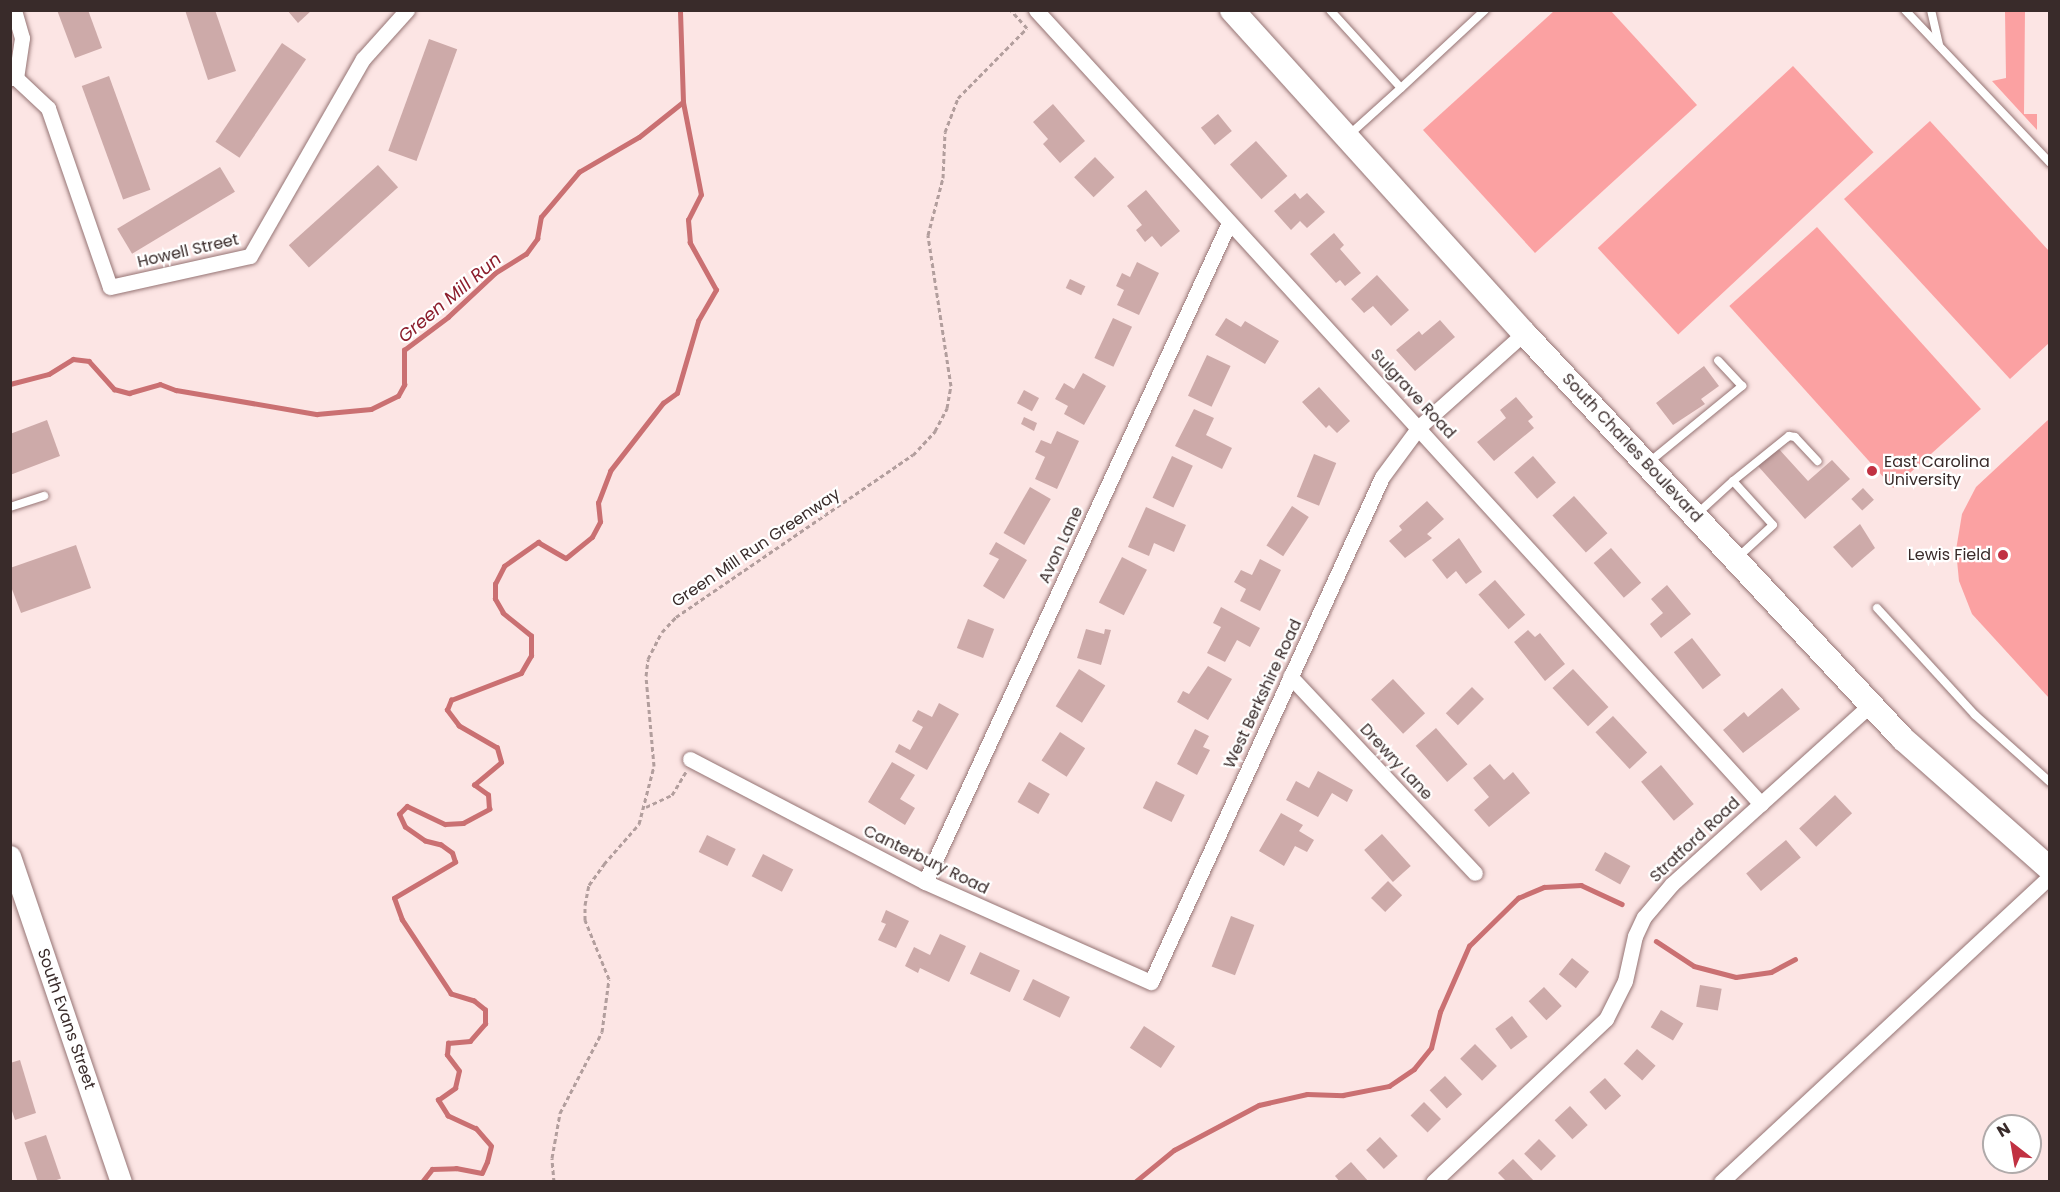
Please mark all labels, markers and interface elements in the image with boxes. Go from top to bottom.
street label: Howell Street [135,230,241,272]
water label: Green Mill Run [394,249,506,347]
street label: Sulgrave Road [1366,345,1460,443]
street label: South Charles Boulevard [1558,369,1706,527]
place label: East Carolina University [1884,452,1990,490]
marker: East Carolina University [1865,464,1879,478]
street label: Green Mill Run Greenway [668,485,844,611]
street label: Avon Lane [1035,504,1087,586]
place label: Lewis Field [1908,545,1991,565]
marker: Lewis Field [1996,548,2010,562]
street label: West Berkshire Road [1220,616,1306,772]
street label: Drewry Lane [1356,720,1436,804]
street label: Stratford Road [1646,793,1744,887]
street label: Canterbury Road [860,821,992,899]
street label: South Evans Street [33,946,99,1092]
north arrow [1982,1114,2042,1174]
text: N [1992,1117,2015,1143]

